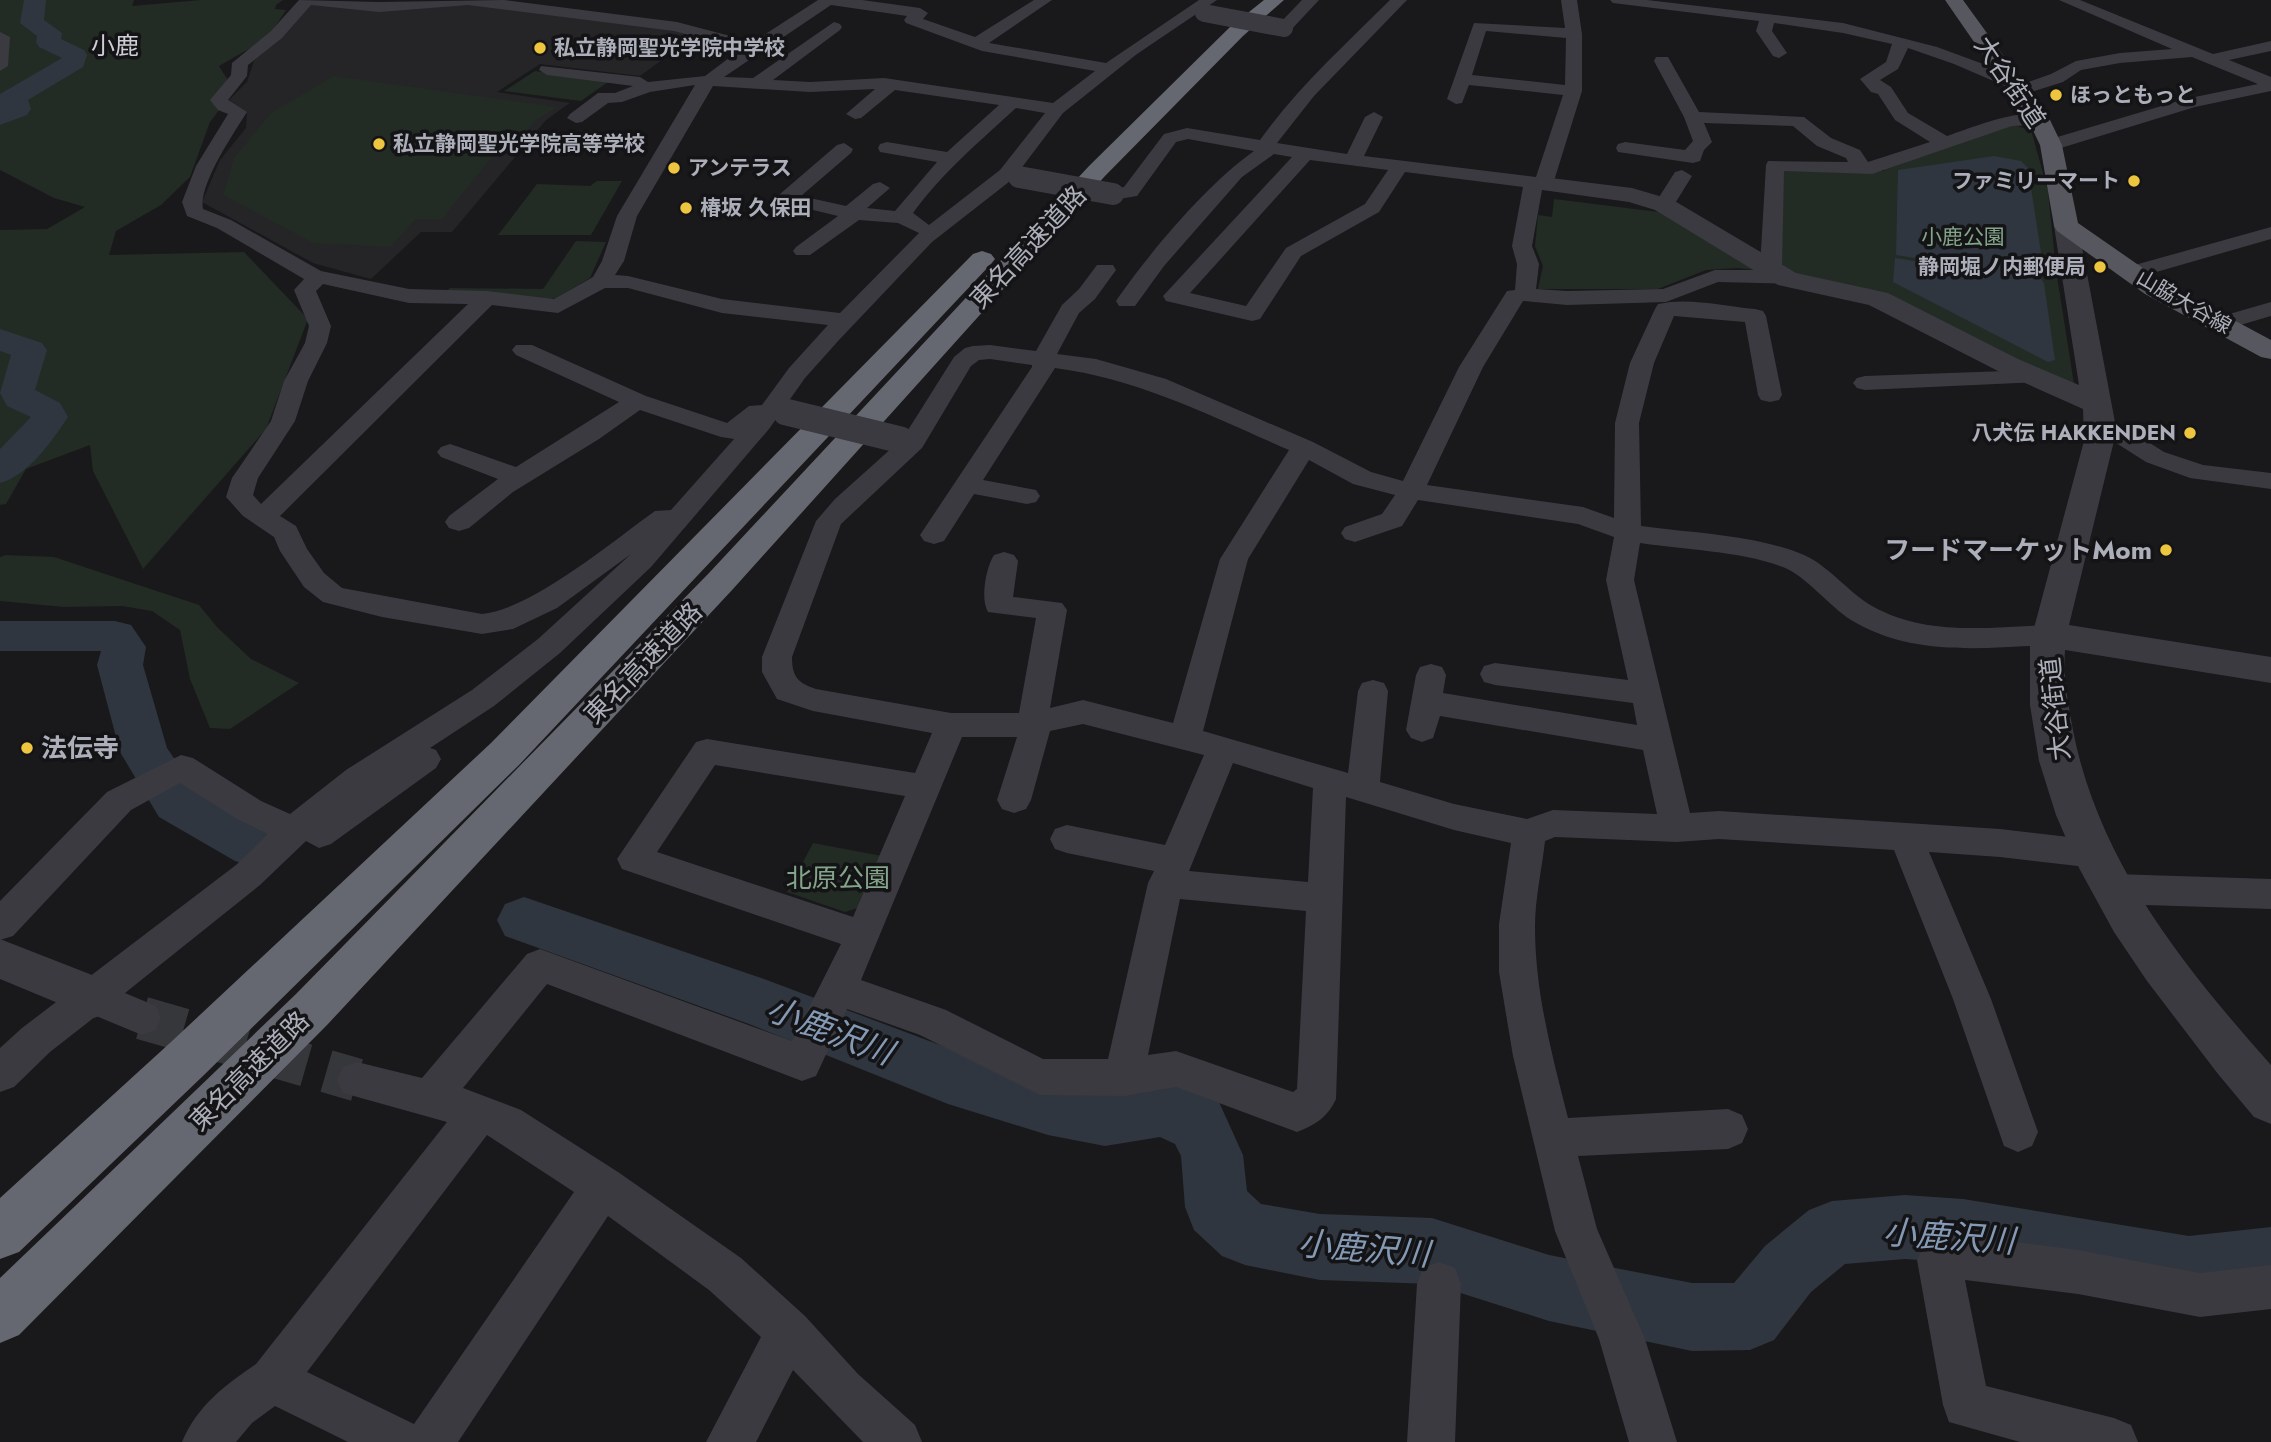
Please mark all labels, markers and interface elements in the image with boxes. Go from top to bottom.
district label: 小鹿 [91,28,139,63]
street label: 大谷街道 [1965,28,2055,136]
place label: 私立静岡聖光学院中学校 [554,33,785,63]
marker: 私立静岡聖光学院中学校 [532,40,548,56]
place label: ほっともっと [2070,80,2196,110]
marker: ほっともっと [2048,87,2064,103]
place label: 私立静岡聖光学院高等学校 [393,129,645,159]
marker: 私立静岡聖光学院高等学校 [371,136,387,152]
place label: アンテラス [688,153,792,183]
marker: アンテラス [666,160,682,176]
place label: ファミリーマート [1952,166,2120,196]
marker: ファミリーマート [2126,173,2142,189]
street label: 東名高速道路 [961,177,1095,317]
place label: 椿坂 久保田 [700,193,811,223]
marker: 椿坂 久保田 [678,200,694,216]
park label: 小鹿公園 [1921,222,2005,252]
place label: 静岡堀ノ内郵便局 [1918,252,2086,282]
marker: 静岡堀ノ内郵便局 [2092,259,2108,275]
street label: 山脇大谷線 [2131,263,2237,341]
place label: 八犬伝 HAKKENDEN [1971,418,2176,448]
marker: 八犬伝 HAKKENDEN [2182,425,2198,441]
place label: フードマーケットMom [1884,531,2152,569]
marker: フードマーケットMom [2158,542,2174,558]
street label: 東名高速道路 [575,594,711,732]
street label: 大谷街道 [2031,655,2079,763]
place label: 法伝寺 [41,729,119,767]
marker: 法伝寺 [19,740,35,756]
park label: 北原公園 [786,859,890,897]
water label: 小鹿沢川 [760,985,903,1077]
street label: 東名高速道路 [180,1002,318,1140]
water label: 小鹿沢川 [1881,1208,2019,1265]
water label: 小鹿沢川 [1296,1219,1435,1278]

